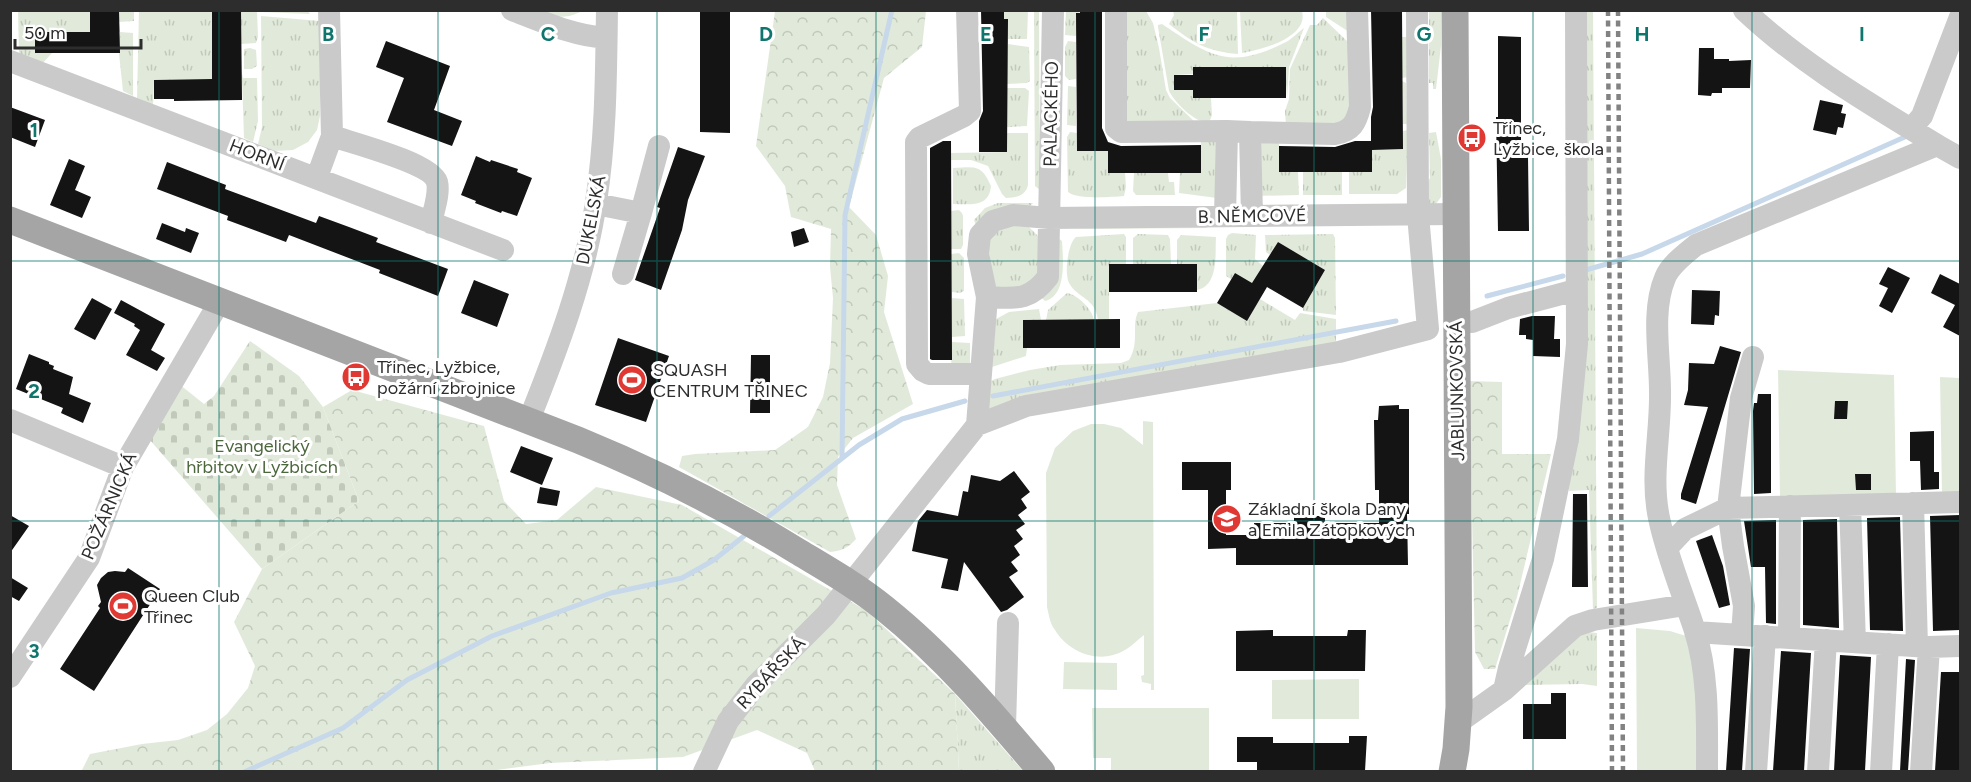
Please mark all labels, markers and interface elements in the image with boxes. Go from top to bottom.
scale bar [15,12,141,50]
text: 50 m [24,22,66,44]
text: B [322,22,334,46]
text: C [541,22,555,46]
text: D [759,22,773,46]
text: E [980,22,992,46]
text: F [1198,22,1210,46]
text: G [1417,22,1432,46]
text: H [1635,22,1650,46]
text: I [1859,22,1865,46]
street label: PALACKÉHO [1039,61,1063,167]
place label: Třinec, Lyžbice, škola [1493,117,1604,160]
text: 1 [30,118,38,142]
bus stop icon: Třinec, Lyžbice, škola [1456,122,1488,154]
street label: HORNÍ [226,134,289,176]
street label: DUKELSKÁ [572,174,610,266]
street label: B. NĚMCOVÉ [1197,204,1307,228]
street label: JABLUNKOVSKÁ [1445,321,1469,461]
place label: Třinec, Lyžbice, požární zbrojnice [377,356,516,399]
place label: SQUASH CENTRUM TŘINEC [653,359,808,402]
bus stop icon: Třinec, Lyžbice, požární zbrojnice [340,361,372,393]
sports icon: SQUASH CENTRUM TŘINEC [616,364,648,396]
text: 2 [28,379,40,403]
park label: Evangelický hřbitov v Lyžbicích [186,435,338,478]
street label: POŽÁRNICKÁ [77,449,141,563]
place label: Základní škola Dany a Emila Zátopkových [1248,498,1415,541]
school or university icon: Základní škola Dany a Emila Zátopkových [1211,503,1243,535]
place label: Queen Club Třinec [144,585,240,628]
sports icon: Queen Club Třinec [107,590,139,622]
street label: RYBÁŘSKÁ [732,632,810,714]
text: 3 [28,639,40,663]

